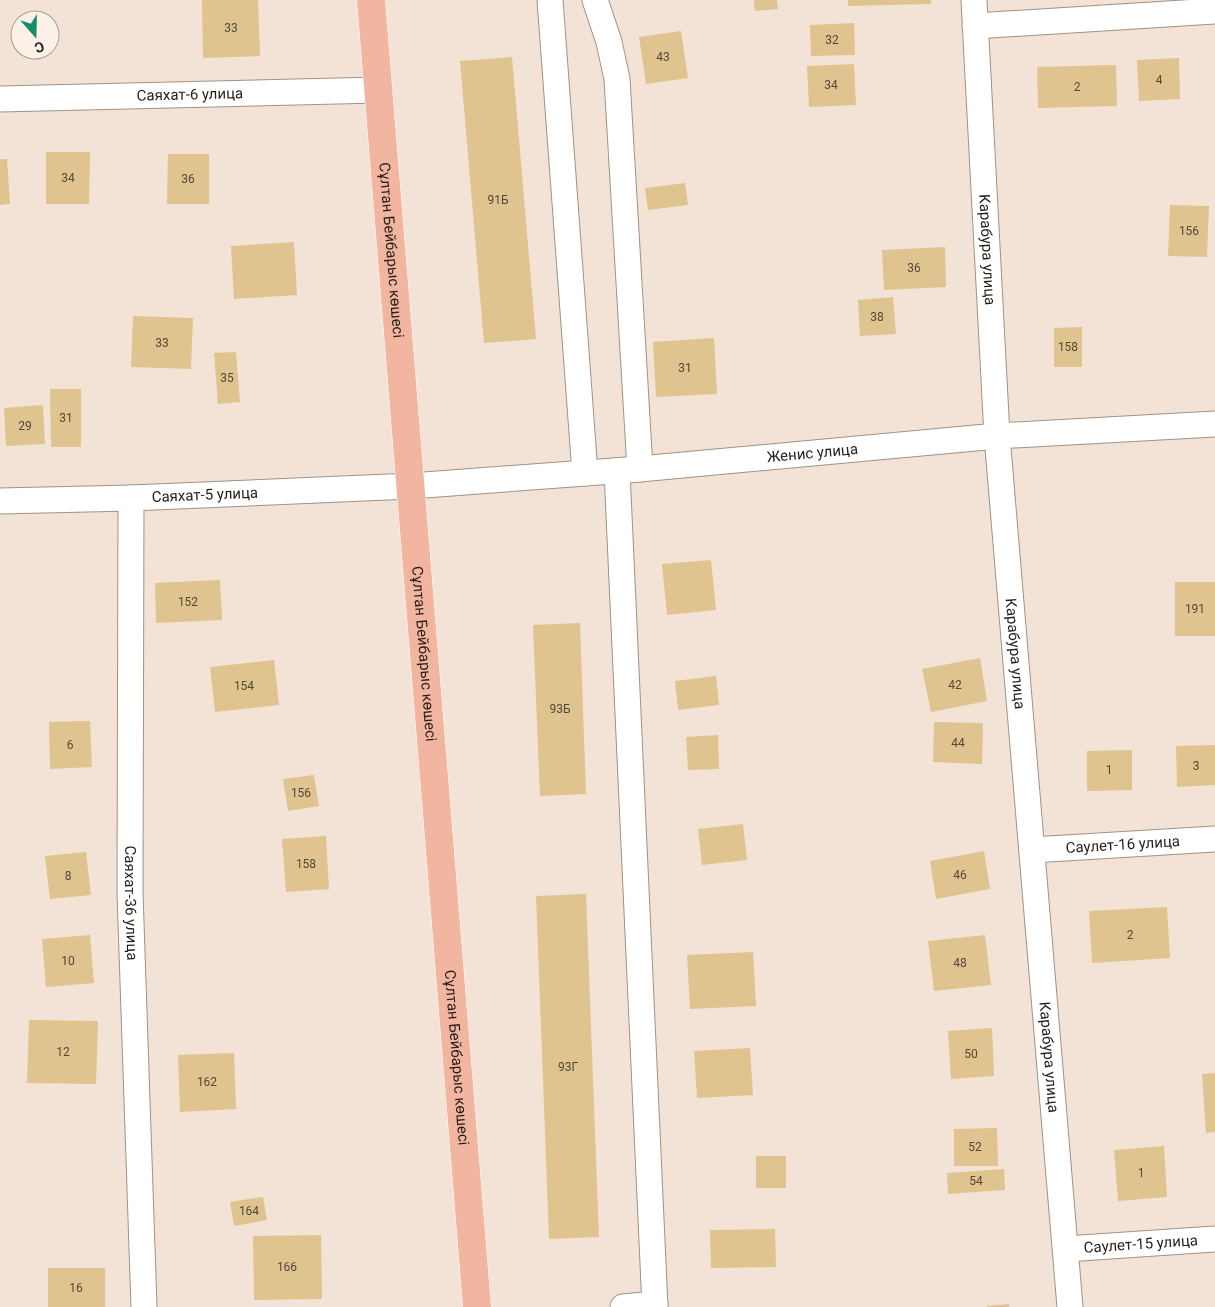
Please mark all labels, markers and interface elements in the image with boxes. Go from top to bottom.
north arrow [10,10,60,60]
house number: 33 [224,21,238,35]
house number: 32 [825,33,839,47]
text: С [32,38,46,56]
house number: 43 [656,50,670,64]
house number: 4 [1156,73,1163,87]
house number: 34 [824,78,838,92]
house number: 2 [1074,80,1081,94]
street label: Саяхат-6 улица [137,84,243,105]
street label: Сұлтан Бейбарыс көшесі [375,162,407,339]
house number: 34 [61,171,75,185]
house number: 36 [181,172,195,186]
house number: 91Б [487,193,509,207]
street label: Карабура улица [975,194,999,306]
house number: 156 [1179,224,1199,238]
house number: 36 [907,261,921,275]
house number: 38 [870,310,884,324]
house number: 33 [155,336,169,350]
house number: 158 [1058,340,1078,354]
house number: 31 [678,361,692,375]
house number: 35 [220,371,234,385]
house number: 31 [59,411,73,425]
house number: 29 [18,419,32,433]
street label: Женис улица [766,440,859,466]
street label: Саяхат-5 улица [151,484,258,506]
street label: Сұлтан Бейбарыс көшесі [408,565,440,742]
house number: 152 [178,595,198,609]
street label: Карабура улица [1002,597,1029,710]
house number: 191 [1185,602,1205,616]
house number: 42 [948,678,962,692]
house number: 154 [234,679,254,693]
house number: 93Б [549,702,571,716]
house number: 44 [951,736,965,750]
house number: 6 [67,738,74,752]
house number: 3 [1193,759,1199,773]
house number: 1 [1106,763,1112,777]
house number: 156 [291,786,311,800]
street label: Саулет-16 улица [1065,832,1180,857]
street label: Саяхат-36 улица [121,846,141,961]
house number: 158 [296,857,316,871]
house number: 46 [953,868,967,882]
house number: 8 [65,869,72,883]
house number: 2 [1127,928,1134,942]
house number: 10 [61,954,75,968]
house number: 48 [953,956,967,970]
street label: Сұлтан Бейбарыс көшесі [441,969,473,1146]
street label: Карабура улица [1035,1001,1063,1113]
house number: 12 [56,1045,70,1059]
house number: 50 [964,1047,978,1061]
house number: 93Г [558,1060,578,1074]
house number: 162 [197,1075,217,1089]
house number: 52 [968,1140,982,1154]
house number: 1 [1138,1166,1144,1180]
house number: 54 [969,1174,983,1188]
house number: 164 [239,1204,259,1218]
street label: Саулет-15 улица [1083,1231,1198,1257]
house number: 166 [277,1260,297,1274]
house number: 16 [69,1281,83,1295]

